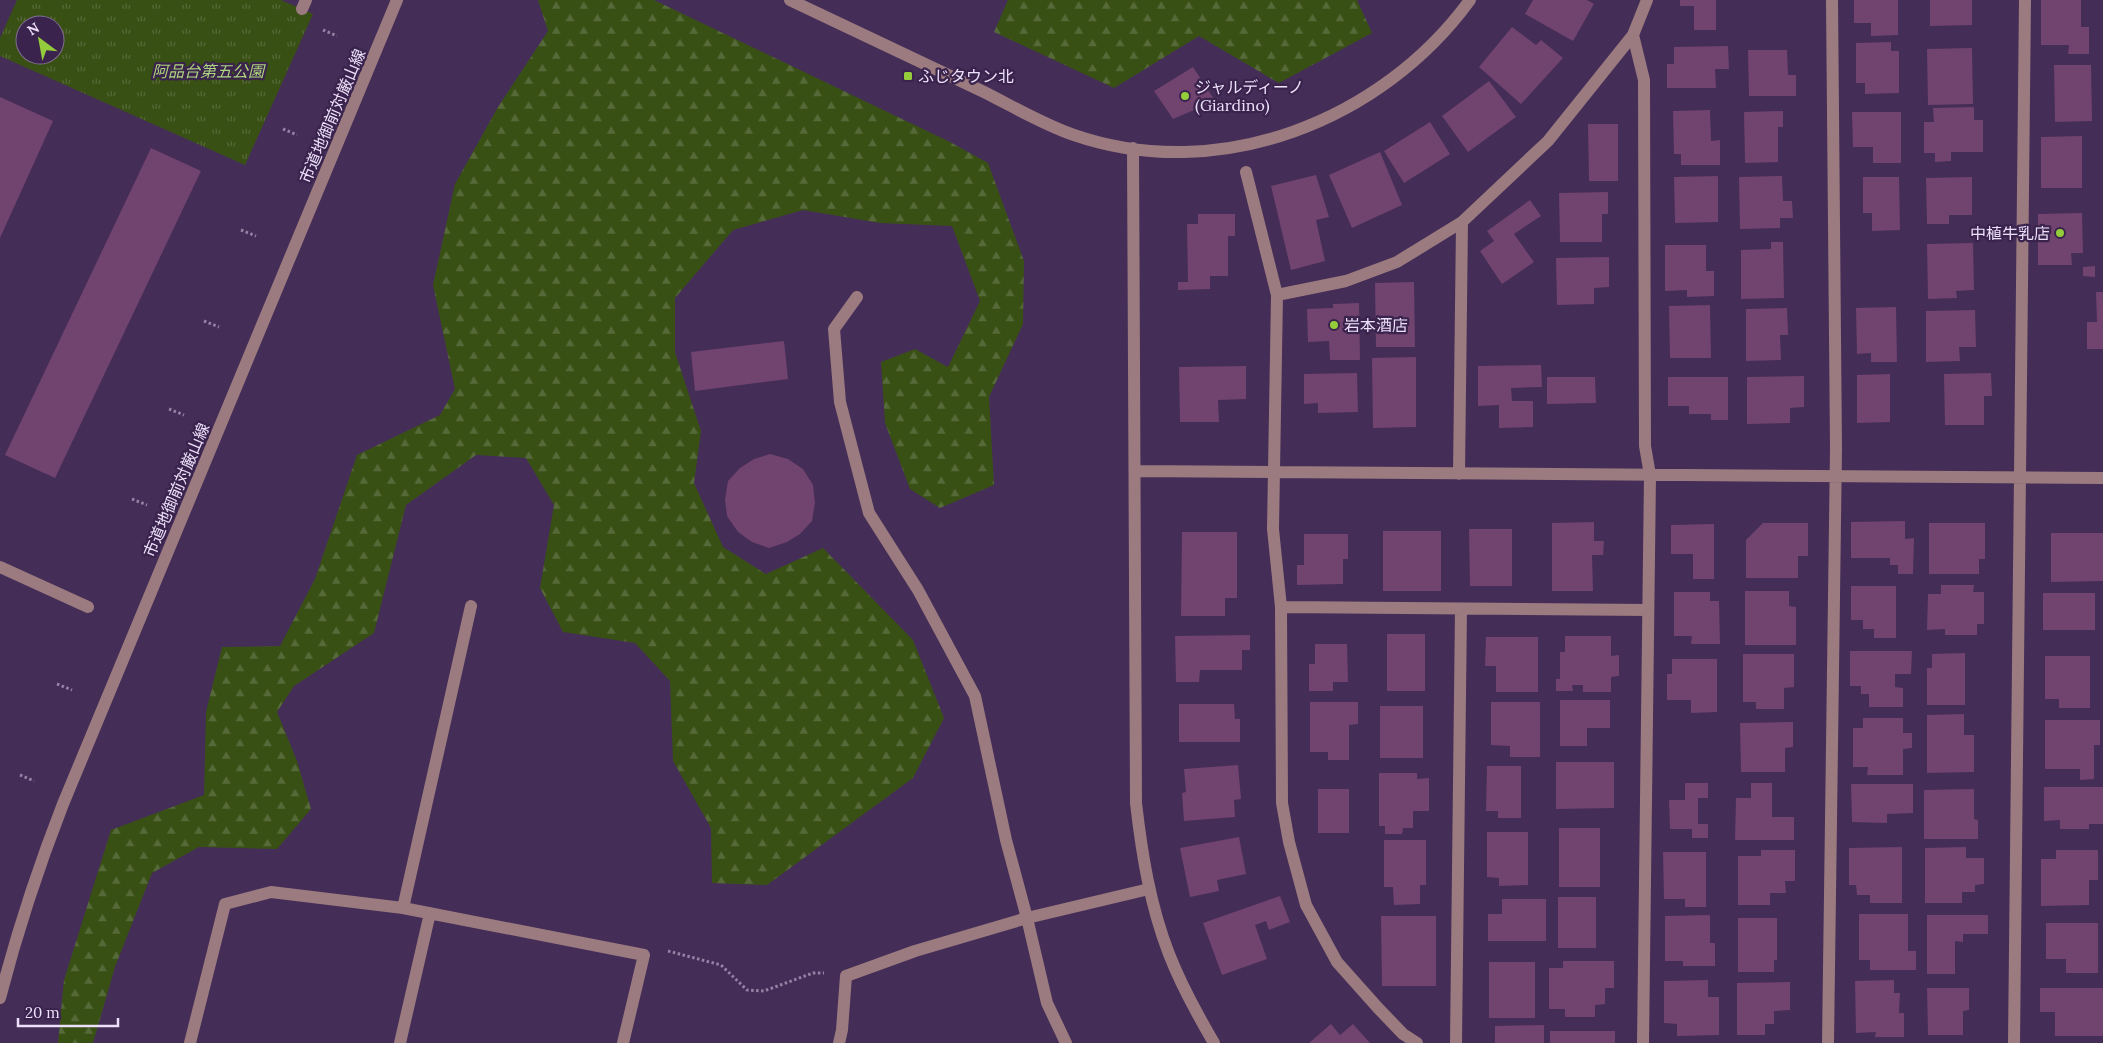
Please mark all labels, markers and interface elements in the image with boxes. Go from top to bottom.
north arrow [15,15,65,65]
text: N [24,18,43,39]
street label: 市道地御前対厳山線 [295,46,369,186]
park label: 阿品台第五公園 [152,61,266,81]
place label: ふじタウン北 [918,66,1014,86]
marker: ふじタウン北 [902,70,914,82]
place label: ジャルディーノ (Giardino) [1195,77,1304,116]
marker: ジャルディーノ (Giardino) [1179,90,1191,102]
place label: 中植牛乳店 [1970,223,2050,243]
marker: 中植牛乳店 [2054,227,2066,239]
place label: 岩本酒店 [1344,315,1408,335]
marker: 岩本酒店 [1328,319,1340,331]
street label: 市道地御前対厳山線 [139,420,213,560]
scale bar [18,996,118,1028]
text: 20 m [25,1003,60,1022]

